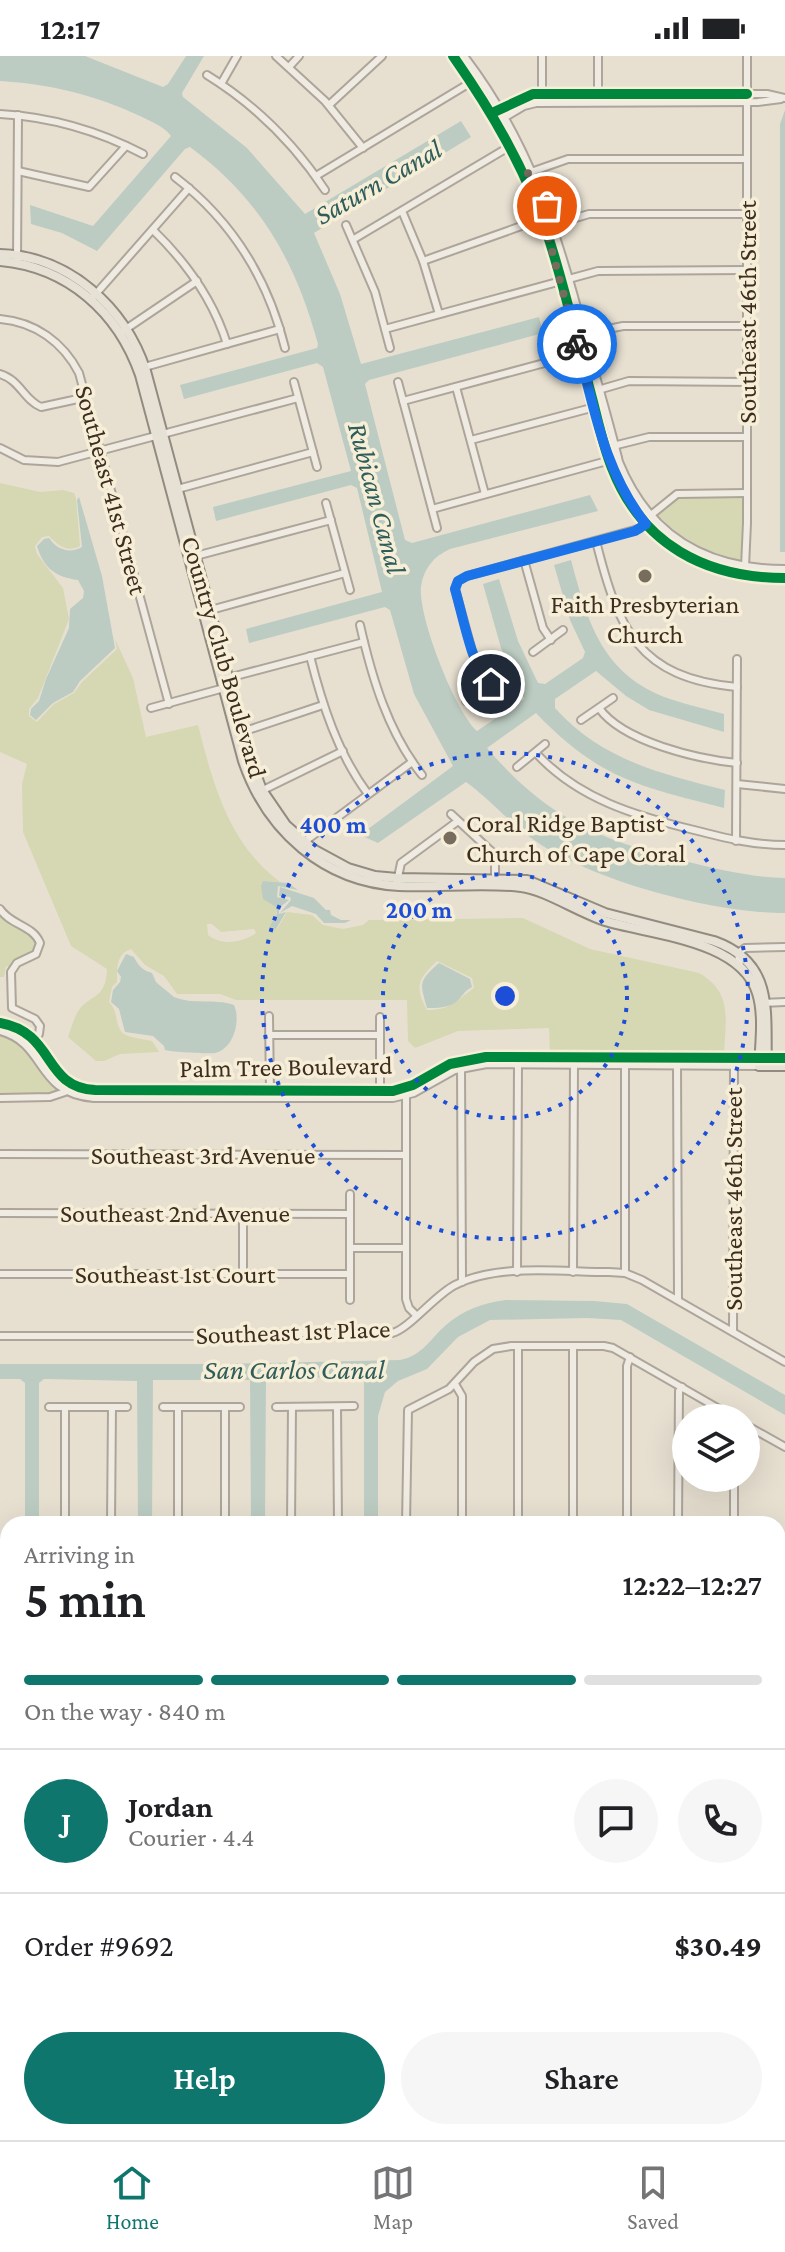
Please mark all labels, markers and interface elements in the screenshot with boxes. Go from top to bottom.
text: 12:17 [40,12,101,45]
water label: Saturn Canal [309,133,448,231]
pin [513,172,581,240]
icon: bag [525,184,569,228]
street label: Southeast 46th Street [733,200,762,424]
courier [537,304,617,384]
icon: bike [555,322,599,366]
street label: Southeast 41st Street [69,382,153,598]
water label: Rubican Canal [342,419,412,578]
street label: Country Club Boulevard [176,533,272,782]
marker: Faith Presbyterian Church [636,567,654,585]
place label: Faith Presbyterian Church [550,590,740,649]
pin [457,650,525,718]
icon: home [469,662,513,706]
place label: Coral Ridge Baptist Church of Cape Coral [466,809,686,868]
text: 400 m [299,811,367,838]
marker: Coral Ridge Baptist Church of Cape Coral [441,829,459,847]
text: 200 m [386,896,453,923]
centre of rings [491,982,519,1010]
street label: Palm Tree Boulevard [179,1051,393,1083]
street label: Southeast 46th Street [719,1087,748,1311]
street label: Southeast 3rd Avenue [91,1141,315,1170]
street label: Southeast 2nd Avenue [60,1199,290,1228]
street label: Southeast 1st Court [75,1260,276,1289]
street label: Southeast 1st Place [195,1314,391,1350]
water label: San Carlos Canal [203,1354,386,1385]
map controls [672,1404,760,1492]
button: layers [672,1404,760,1492]
text: Arriving in [24,1540,135,1569]
text: 12:22–12:27 [622,1568,762,1601]
text: 5 min [24,1570,146,1628]
text: On the way · 840 m [24,1697,226,1726]
button: chat [574,1779,658,1863]
button: phone [678,1779,762,1863]
text: Jordan [128,1790,213,1823]
text: J [61,1805,71,1838]
text: Courier · 4.4 [128,1823,254,1852]
text: Order #9692 [24,1929,174,1962]
text: $30.49 [675,1929,762,1962]
button: Help [24,2032,385,2124]
button: Share [401,2032,762,2124]
tab: Home [106,2161,159,2234]
tab: Map [371,2161,415,2234]
tab: Saved [627,2161,679,2234]

